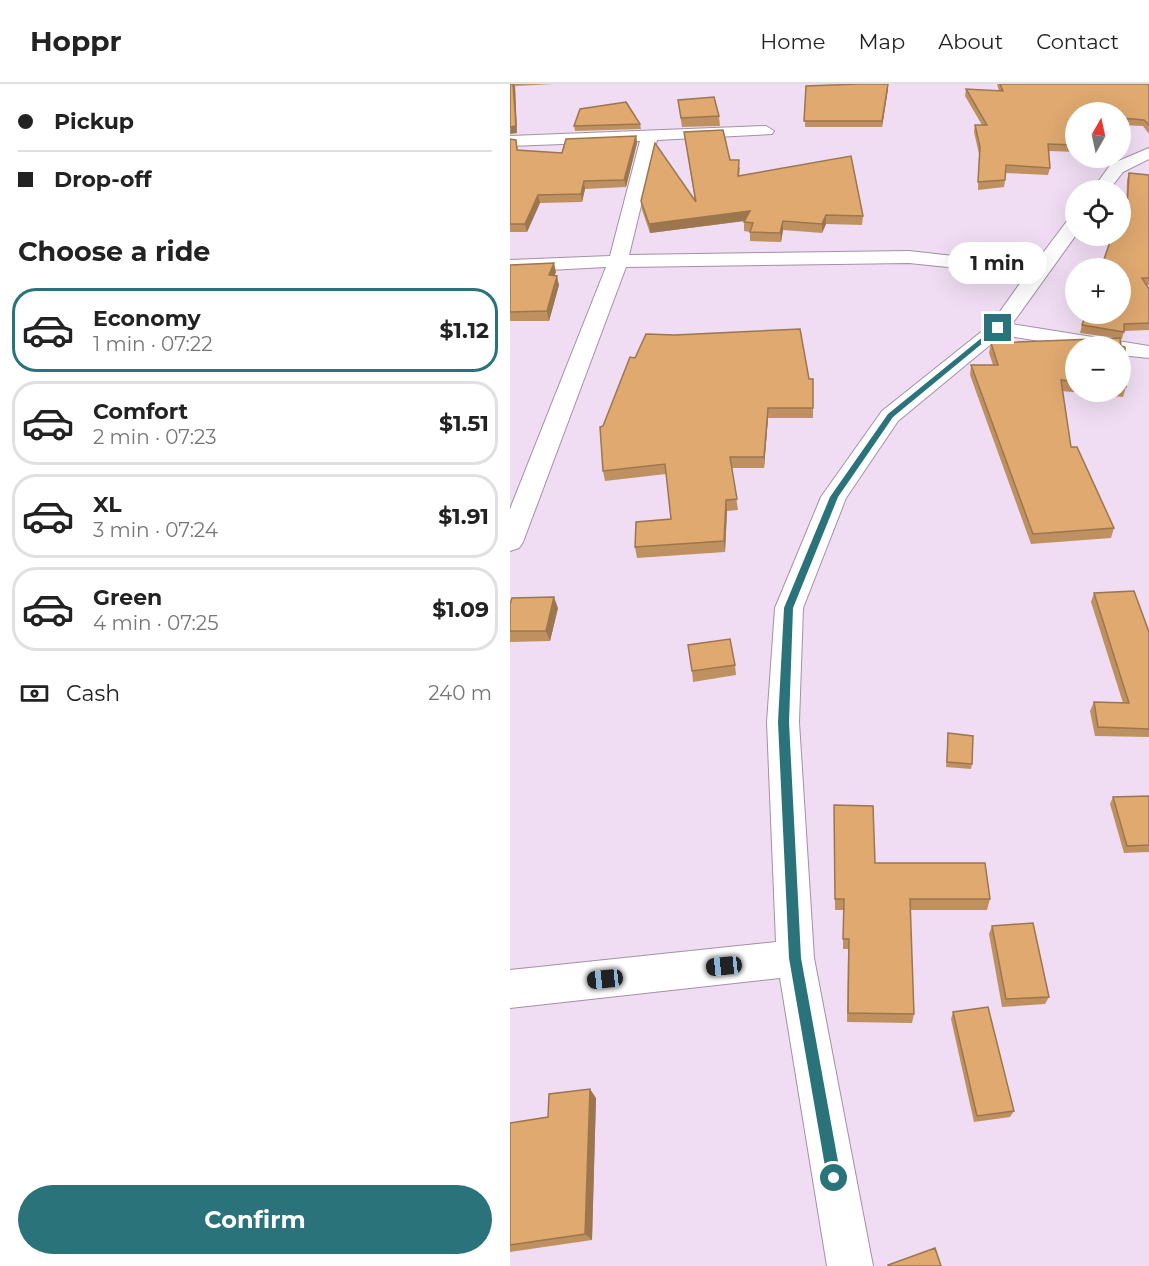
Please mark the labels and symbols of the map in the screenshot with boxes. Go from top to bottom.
north arrow [1065,102,1131,168]
callout: 1 min [948,241,1048,283]
route end [984,314,1011,341]
car [705,955,743,977]
car [586,968,624,990]
route start [820,1164,847,1191]

